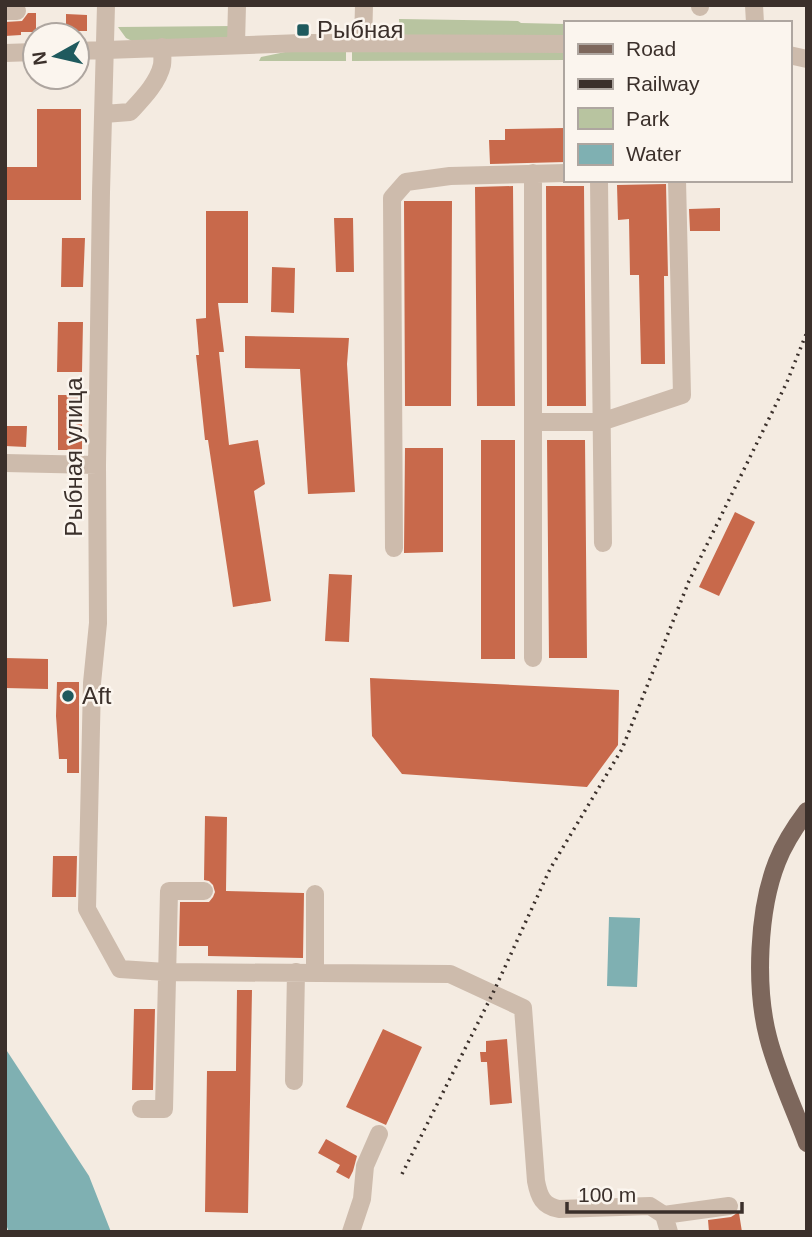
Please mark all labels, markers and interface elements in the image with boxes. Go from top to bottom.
place label: Рыбная [317,16,404,43]
north arrow [21,21,91,91]
legend [564,21,791,182]
marker: Рыбная [295,22,311,38]
text: Road [626,37,676,60]
text: N [28,50,51,67]
text: Railway [626,72,700,95]
text: Park [626,107,670,130]
text: Water [626,142,681,165]
street label: Рыбная улица [60,377,87,537]
place label: Aft [82,682,112,709]
marker: Aft [60,688,76,704]
scale bar [567,1170,742,1214]
text: 100 m [578,1183,636,1206]

